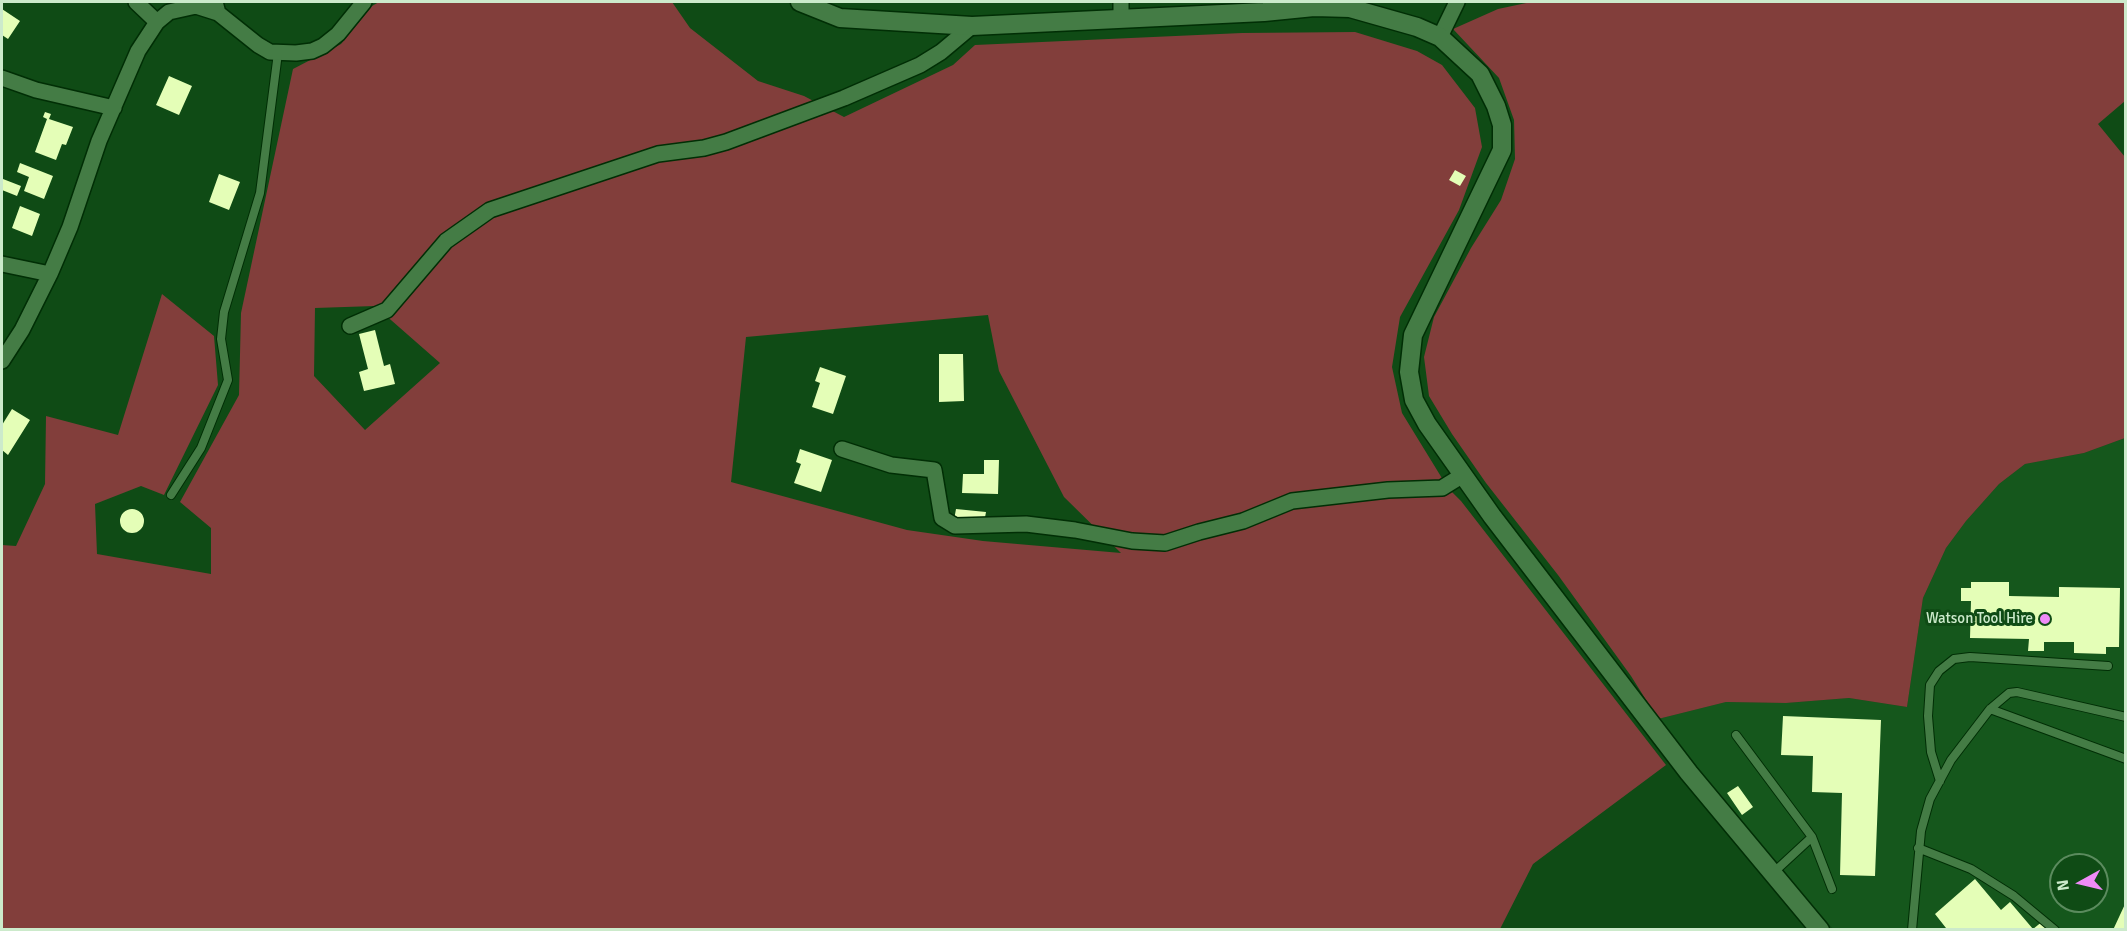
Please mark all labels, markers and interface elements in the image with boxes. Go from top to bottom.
place label: Watson Tool Hire [1926,610,2033,628]
marker: Watson Tool Hire [2038,612,2052,626]
north arrow [2049,853,2109,913]
text: N [2052,878,2074,892]

